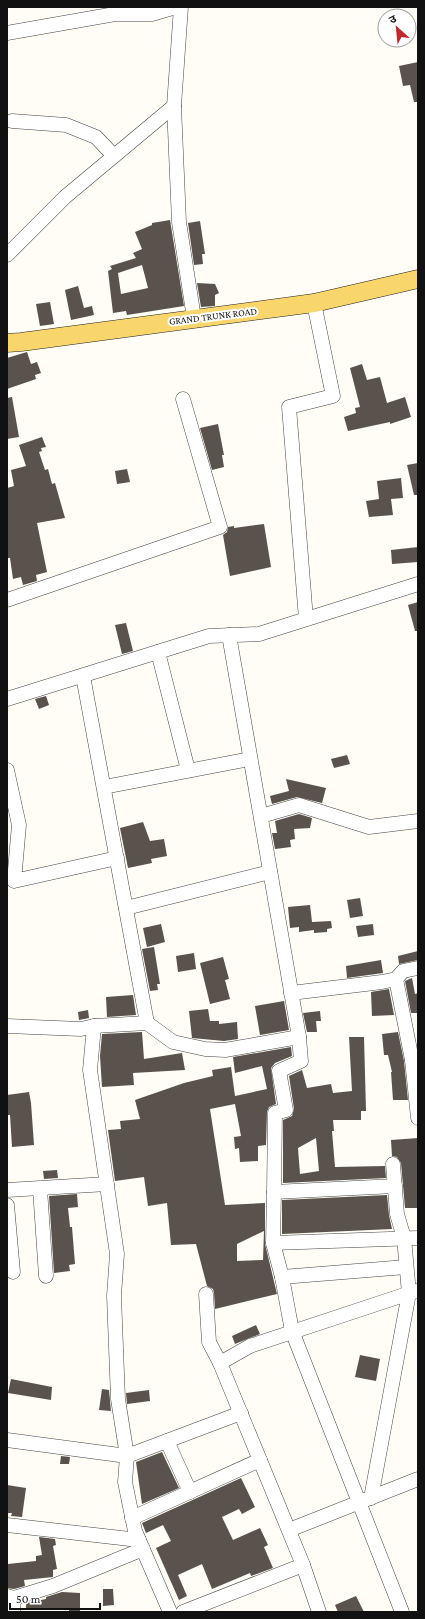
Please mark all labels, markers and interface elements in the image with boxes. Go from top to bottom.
north arrow [377,8,417,48]
text: उ [387,12,399,26]
street label: GRAND TRUNK ROAD [168,305,258,327]
scale bar [10,1585,100,1611]
text: 50 m [16,1592,41,1606]

